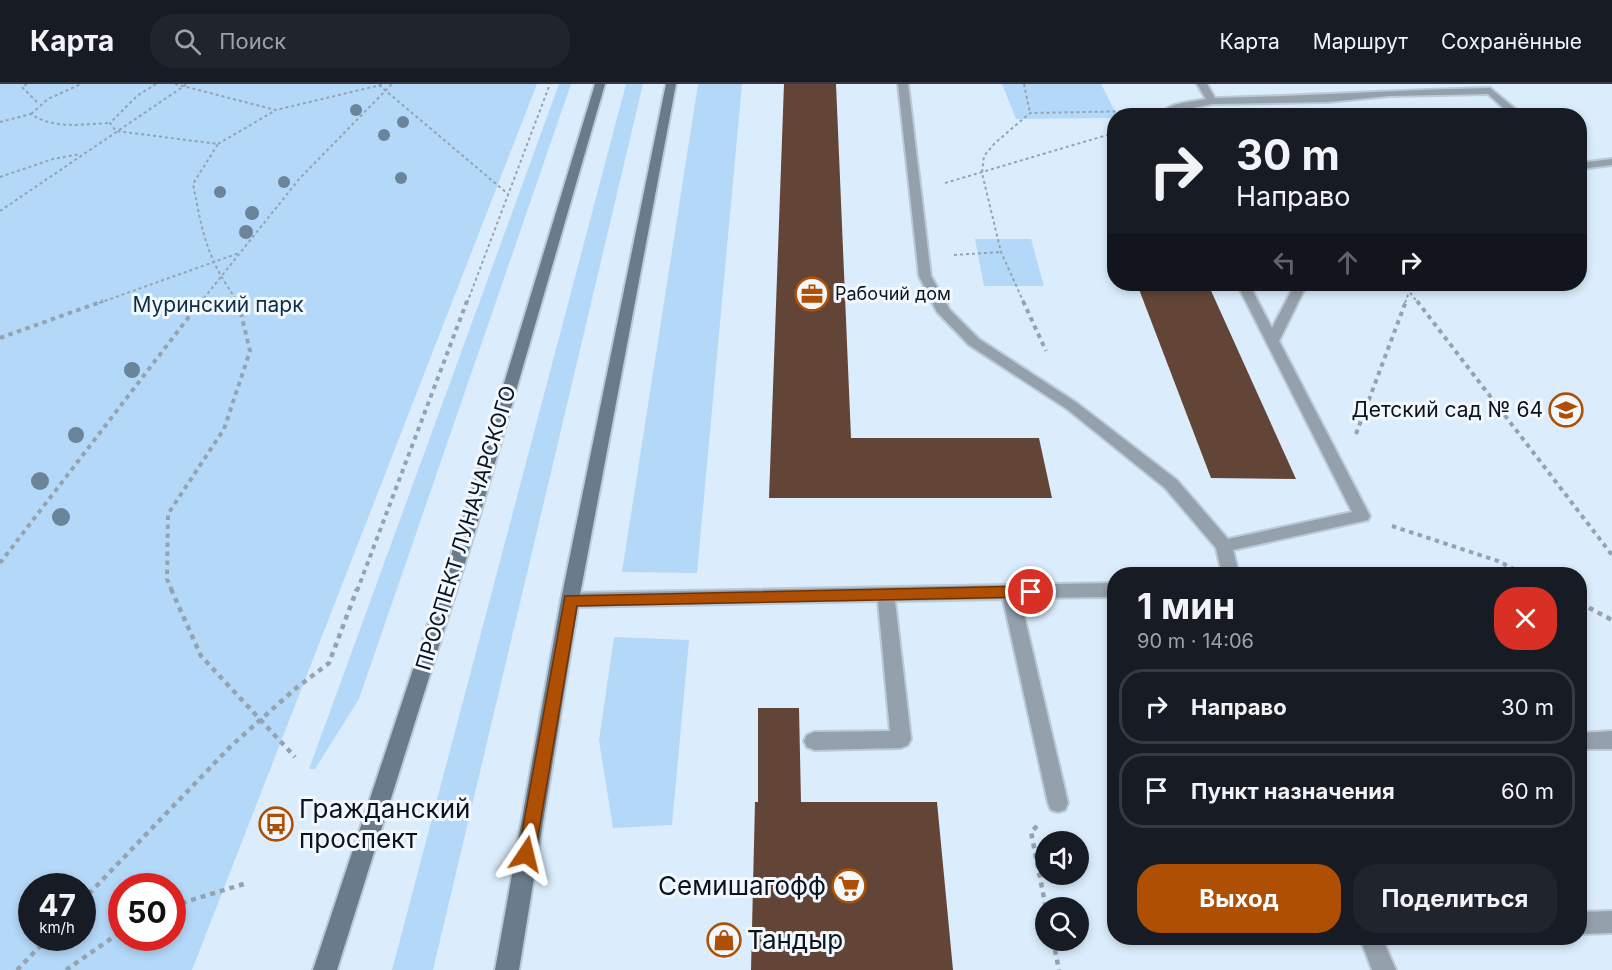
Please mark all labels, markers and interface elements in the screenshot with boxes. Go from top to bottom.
search box [150,14,570,68]
text: Карта [30,24,114,58]
icon: search [171,25,204,58]
text: Поиск [219,28,286,54]
text: Карта [1219,29,1280,54]
text: Маршрут [1313,29,1408,54]
text: Сохранённые [1441,29,1582,54]
text: 30 m [1236,129,1340,180]
icon: right [1137,132,1215,210]
text: Направо [1236,180,1351,213]
icon: left [1268,246,1301,279]
icon: ahead [1331,246,1364,279]
icon: right [1394,246,1427,279]
office icon: Рабочий дом [794,276,830,312]
place label: Рабочий дом [835,283,951,304]
park label: Муринский парк [132,292,304,317]
street label: ПРОСПЕКТ ЛУНАЧАРСКОГО [410,383,521,673]
school or university icon: Детский сад № 64 [1548,392,1584,428]
place label: Детский сад № 64 [1351,397,1543,422]
pin [1005,566,1056,617]
icon: arrive [1014,575,1047,608]
text: 1 мин [1137,584,1235,628]
button: close [1494,587,1557,650]
text: 90 m · 14:06 [1137,629,1254,653]
icon: right [1140,690,1173,723]
text: Направо [1191,694,1287,720]
text: 30 m [1501,694,1554,720]
icon: arrive [1140,774,1173,807]
text: Пункт назначения [1191,778,1395,804]
text: 60 m [1501,778,1554,804]
place label: Гражданский проспект [299,793,470,854]
bus stop icon: Гражданский проспект [258,806,294,842]
position arrow [494,822,558,886]
map controls [1035,831,1089,951]
button: sound [1035,831,1089,885]
button: Выход [1137,864,1341,933]
button: Поделиться [1353,864,1557,933]
supermarket icon: Семишагофф [831,868,867,904]
place label: Семишагофф [658,870,826,901]
speed limit sign: 50 [108,873,186,951]
text: 47 [38,887,76,923]
button: search [1035,897,1089,951]
text: km/h [39,918,75,937]
shop icon: Тандыр [706,922,742,958]
place label: Тандыр [747,924,843,955]

